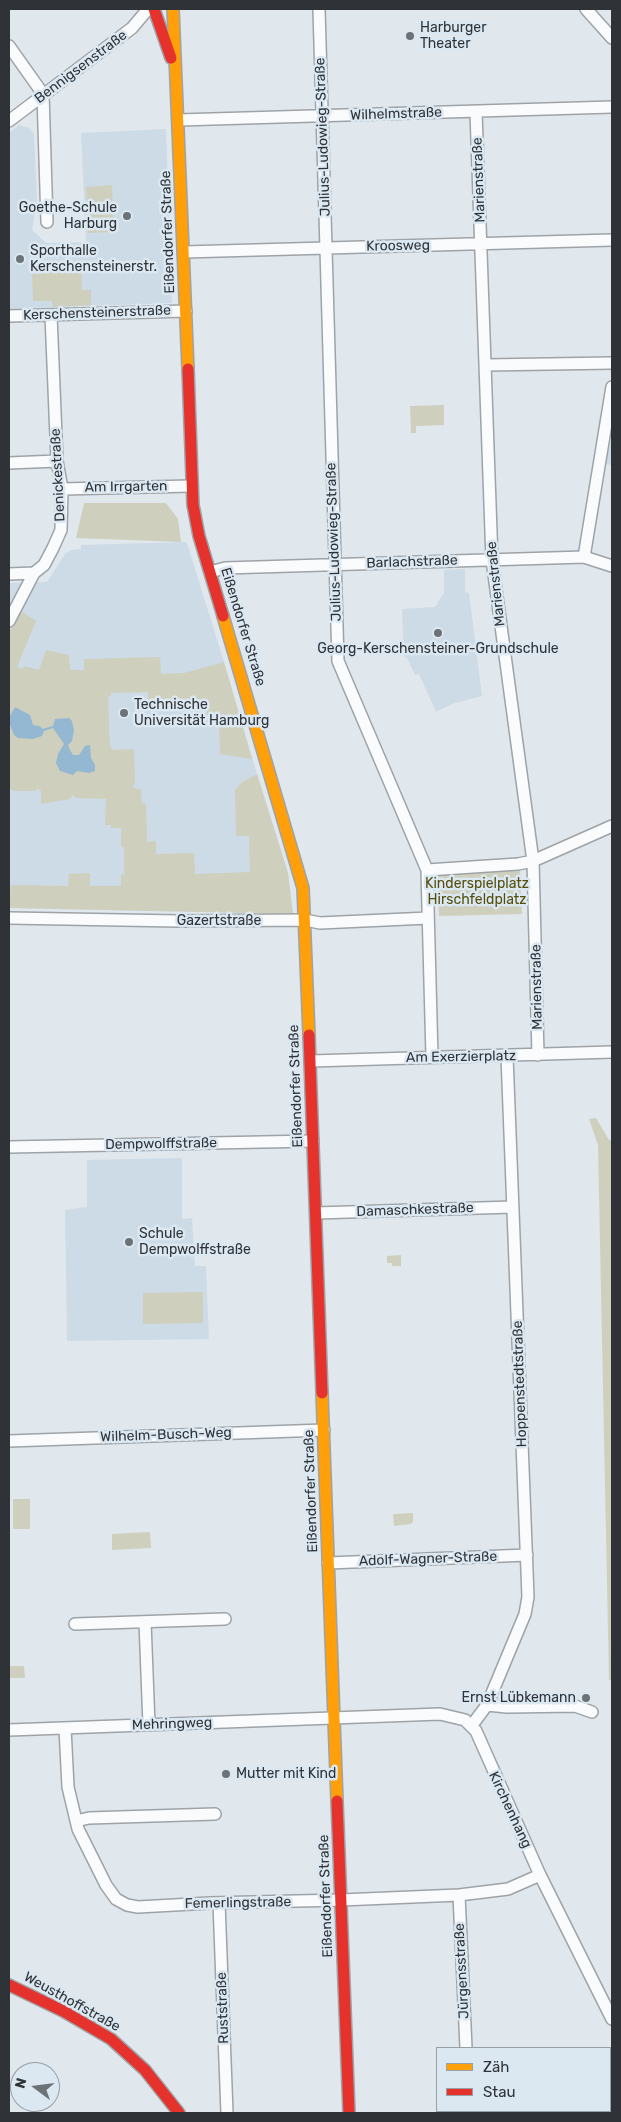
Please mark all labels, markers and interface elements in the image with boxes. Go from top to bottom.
place label: Harburger Theater [420,20,486,52]
street label: Bennigsenstraße [32,27,130,107]
marker: Harburger Theater [404,30,416,42]
street label: Julius-Ludowieg-Straße [312,57,334,217]
street label: Wilhelmstraße [350,104,442,124]
street label: Marienstraße [469,137,489,223]
street label: Eißendorfer Straße [157,170,179,294]
place label: Goethe-Schule Harburg [19,200,117,232]
marker: Goethe-Schule Harburg [121,210,133,222]
street label: Kroosweg [366,237,430,255]
place label: Sporthalle Kerschensteinerstr. [30,243,157,276]
marker: Sporthalle Kerschensteinerstr. [14,253,26,265]
street label: Kerschensteinerstraße [23,302,171,324]
street label: Denickestraße [47,428,69,522]
street label: Julius-Ludowieg-Straße [323,462,345,622]
street label: Am Irrgarten [84,478,168,496]
street label: Marienstraße [483,541,509,627]
street label: Barlachstraße [366,552,458,572]
street label: Eißendorfer Straße [217,566,269,688]
marker: Georg-Kerschensteiner-Grundschule [432,627,444,639]
place label: Georg-Kerschensteiner-Grundschule [317,641,559,657]
place label: Technische Universität Hamburg [134,697,269,730]
marker: Technische Universität Hamburg [118,707,130,719]
park label: Kinderspielplatz Hirschfeldplatz [425,876,529,909]
street label: Gazertstraße [177,913,261,929]
street label: Marienstraße [528,944,546,1030]
street label: Eißendorfer Straße [285,1024,307,1148]
street label: Am Exerzierplatz [406,1048,516,1066]
street label: Dempwolffstraße [105,1135,217,1153]
street label: Damaschkestraße [356,1200,474,1220]
place label: Schule Dempwolffstraße [139,1226,251,1258]
marker: Schule Dempwolffstraße [123,1236,135,1248]
street label: Hoppenstedtstraße [509,1320,531,1448]
street label: Wilhelm-Busch-Weg [100,1424,232,1446]
street label: Eißendorfer Straße [300,1429,322,1553]
street label: Adolf-Wagner-Straße [359,1548,497,1570]
place label: Ernst Lübkemann [461,1690,576,1706]
marker: Ernst Lübkemann [580,1692,592,1704]
street label: Mehringweg [132,1714,212,1734]
place label: Mutter mit Kind [236,1766,336,1782]
marker: Mutter mit Kind [220,1768,232,1780]
street label: Kirchenhang [485,1769,535,1851]
street label: Eißendorfer Straße [315,1834,337,1958]
street label: Femerlingstraße [185,1894,291,1912]
street label: Jürgensstraße [451,1923,473,2019]
street label: Weusthoffstraße [21,1969,123,2035]
street label: Ruststraße [213,1972,233,2044]
legend [436,2047,611,2112]
text: Zäh [483,2058,509,2076]
north arrow [10,2062,60,2112]
text: N [11,2076,31,2090]
text: Stau [483,2083,516,2101]

